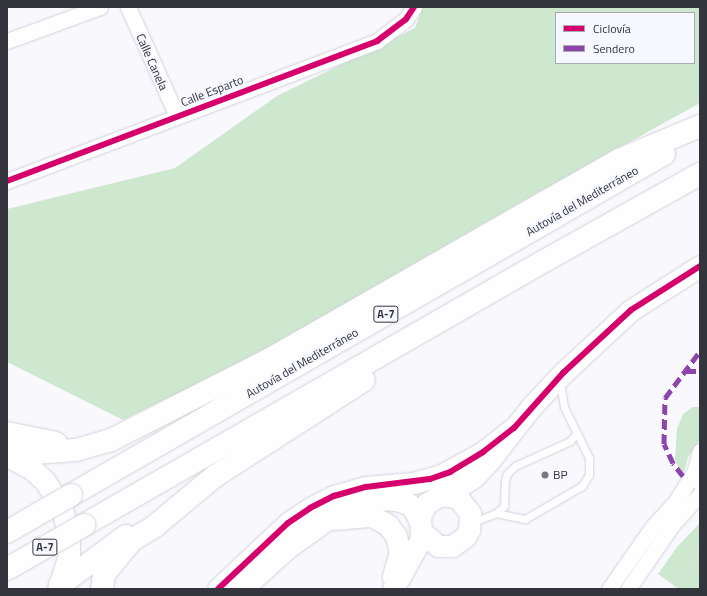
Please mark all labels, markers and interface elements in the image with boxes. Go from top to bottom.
legend [555,12,695,64]
text: Ciclovía [593,19,631,38]
street label: Calle Canela [133,31,171,93]
text: Sendero [593,39,635,58]
street label: Calle Esparto [179,72,245,110]
street label: Autovía del Mediterráneo [523,163,641,239]
road number: A-7 [373,305,399,323]
street label: Autovía del Mediterráneo [243,325,361,401]
place label: BP [553,468,568,482]
marker: BP [540,470,550,480]
road number: A-7 [32,538,58,556]

